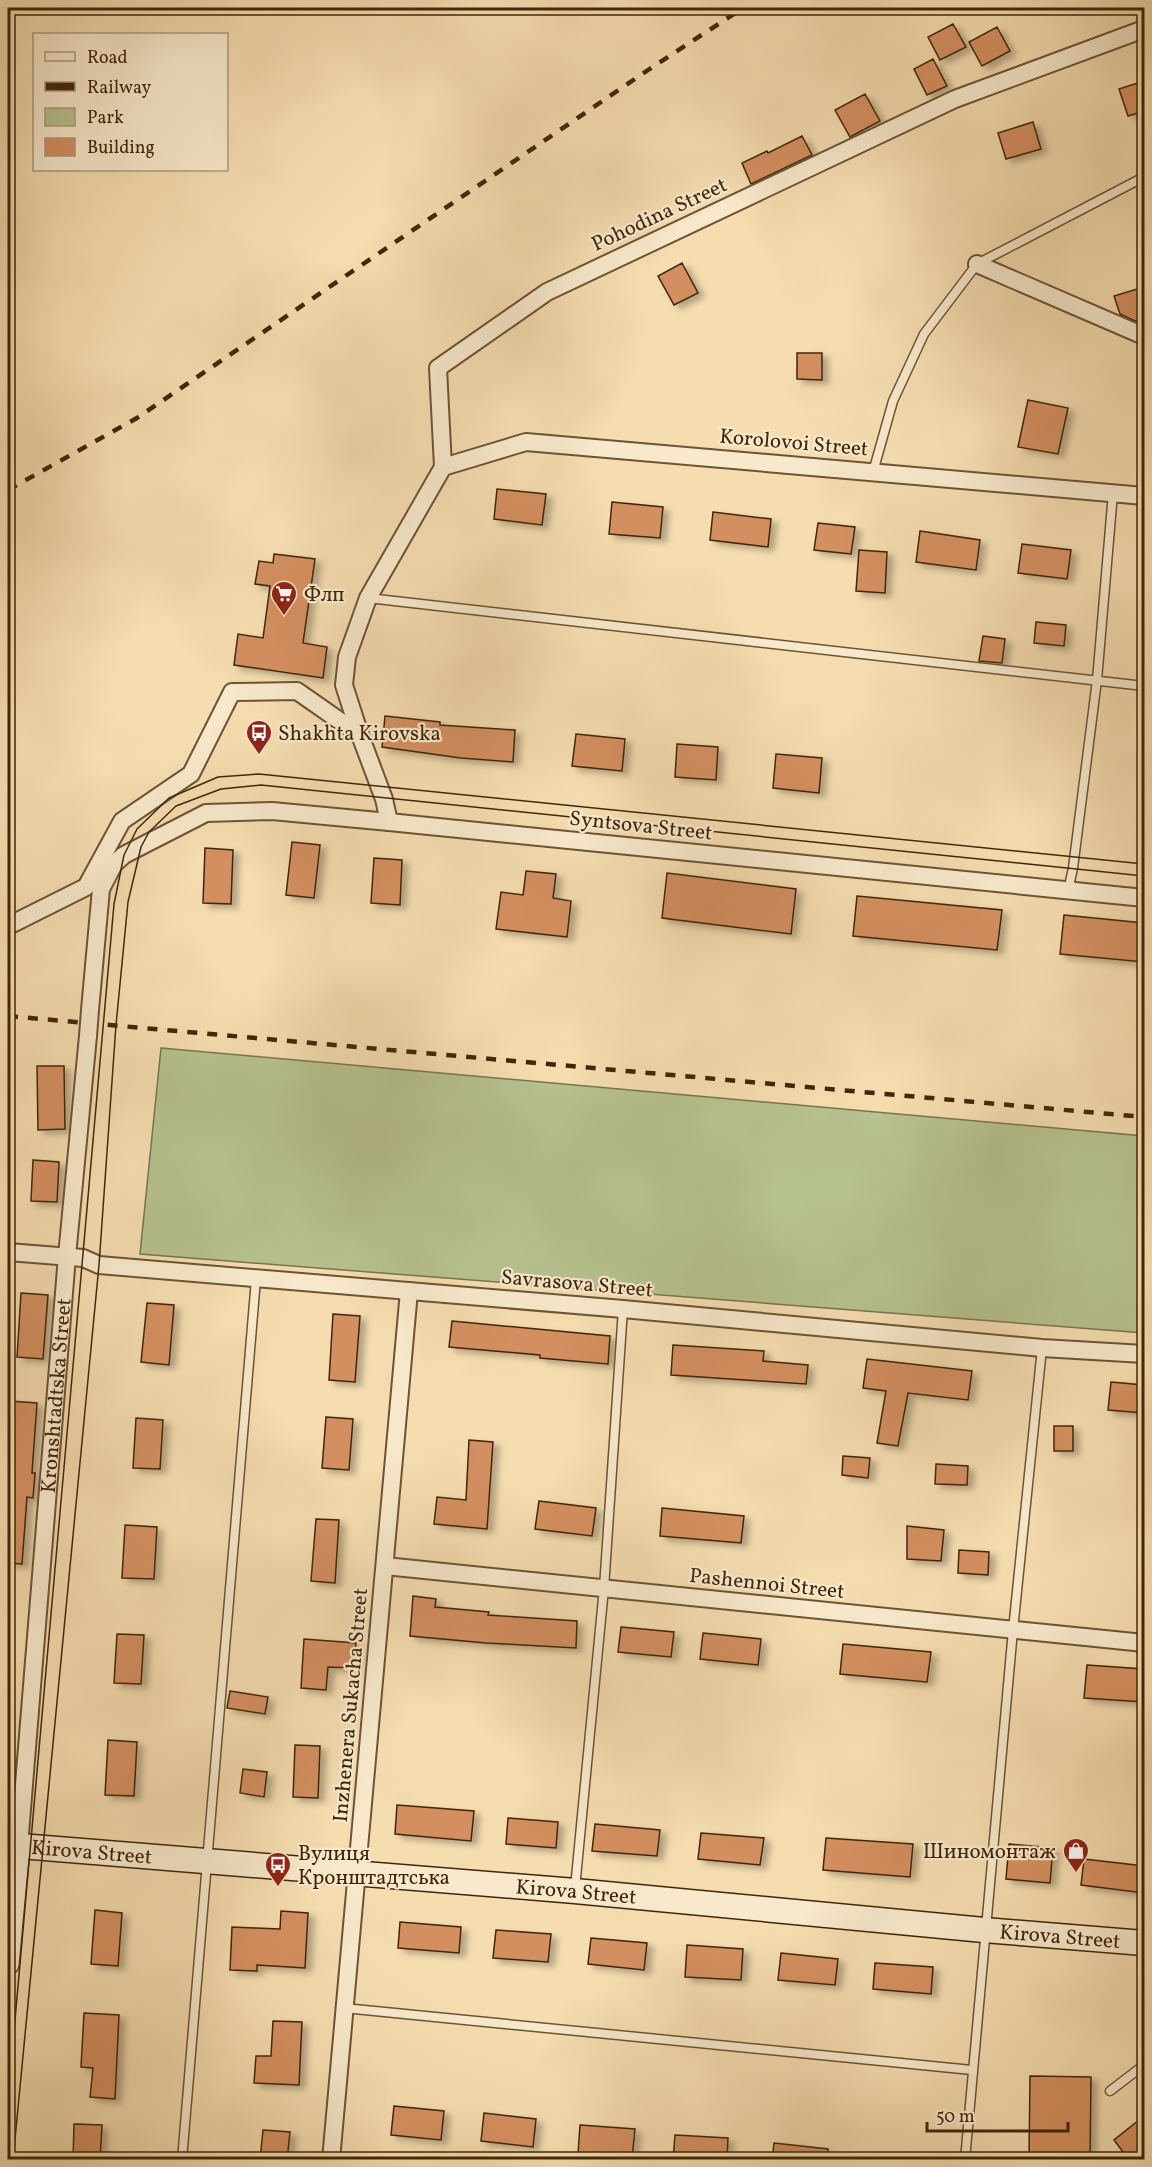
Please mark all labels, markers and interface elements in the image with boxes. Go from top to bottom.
legend [33,33,228,171]
text: Road [87,46,128,71]
text: Railway [87,76,151,101]
text: Park [87,106,124,131]
text: Building [87,136,155,161]
street label: Pohodina Street [587,171,732,260]
street label: Korolovoi Street [718,423,869,464]
supermarket icon: Флп [269,579,299,617]
place label: Флп [304,581,345,610]
bus stop icon: Shakhta Kirovska [244,718,274,756]
place label: Shakhta Kirovska [278,720,441,749]
street label: Syntsova Street [568,805,714,848]
street label: Savrasova Street [500,1263,654,1306]
street label: Kronshtadtska Street [35,1297,80,1494]
street label: Pashennoi Street [688,1562,846,1607]
street label: Inzhenera Sukacha Street [327,1587,376,1824]
street label: Kirova Street [30,1834,153,1873]
shop icon: Шиномонтаж [1061,1836,1091,1874]
place label: Шиномонтаж [923,1838,1056,1867]
place label: Вулиця Кронштадтська [298,1840,450,1893]
bus stop icon: Вулиця Кронштадтська [263,1850,293,1888]
street label: Kirova Street [514,1873,638,1913]
street label: Kirova Street [998,1918,1121,1957]
scale bar [927,2095,1068,2133]
text: 50 m [936,2105,975,2130]

